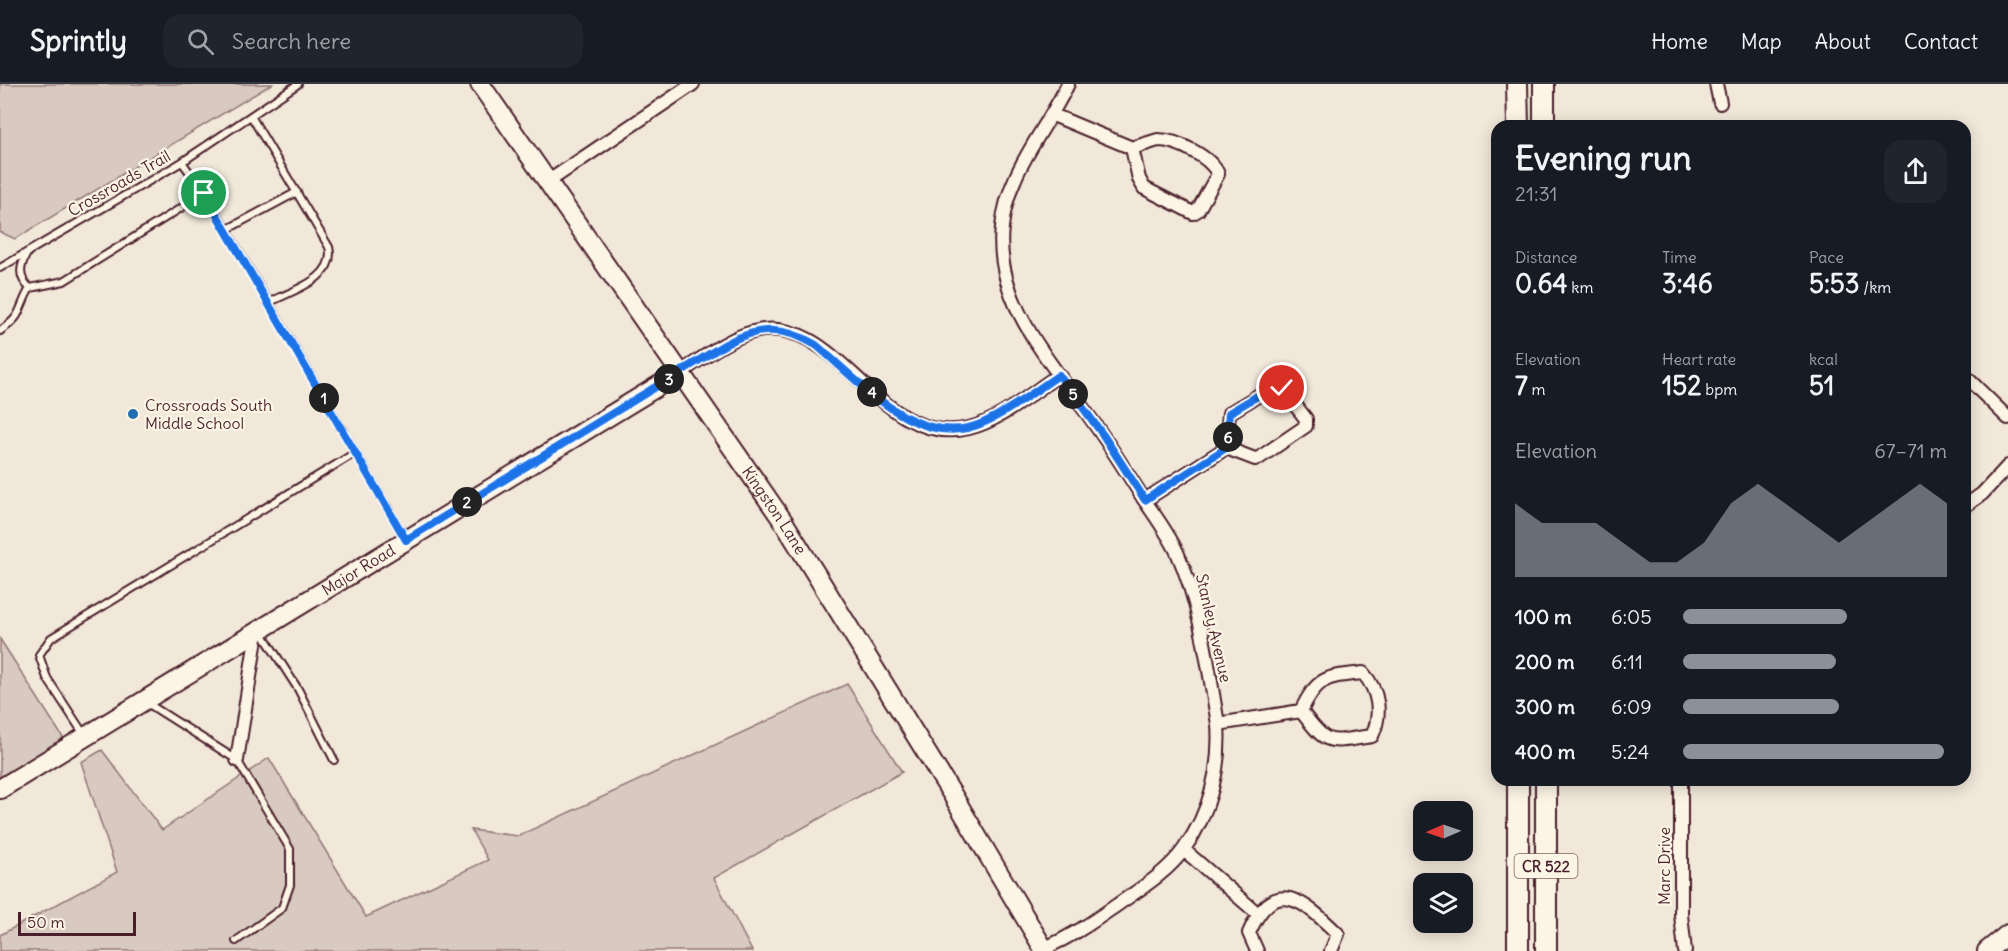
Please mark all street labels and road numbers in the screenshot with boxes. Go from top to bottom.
street label: Crossroads Trail [64,146,174,220]
street label: Kingston Lane [738,462,811,558]
street label: Major Road [318,540,399,600]
street label: Stanley Avenue [1192,572,1236,684]
street label: Marc Drive [1654,827,1674,905]
road number: CR 522 [1514,854,1578,878]

